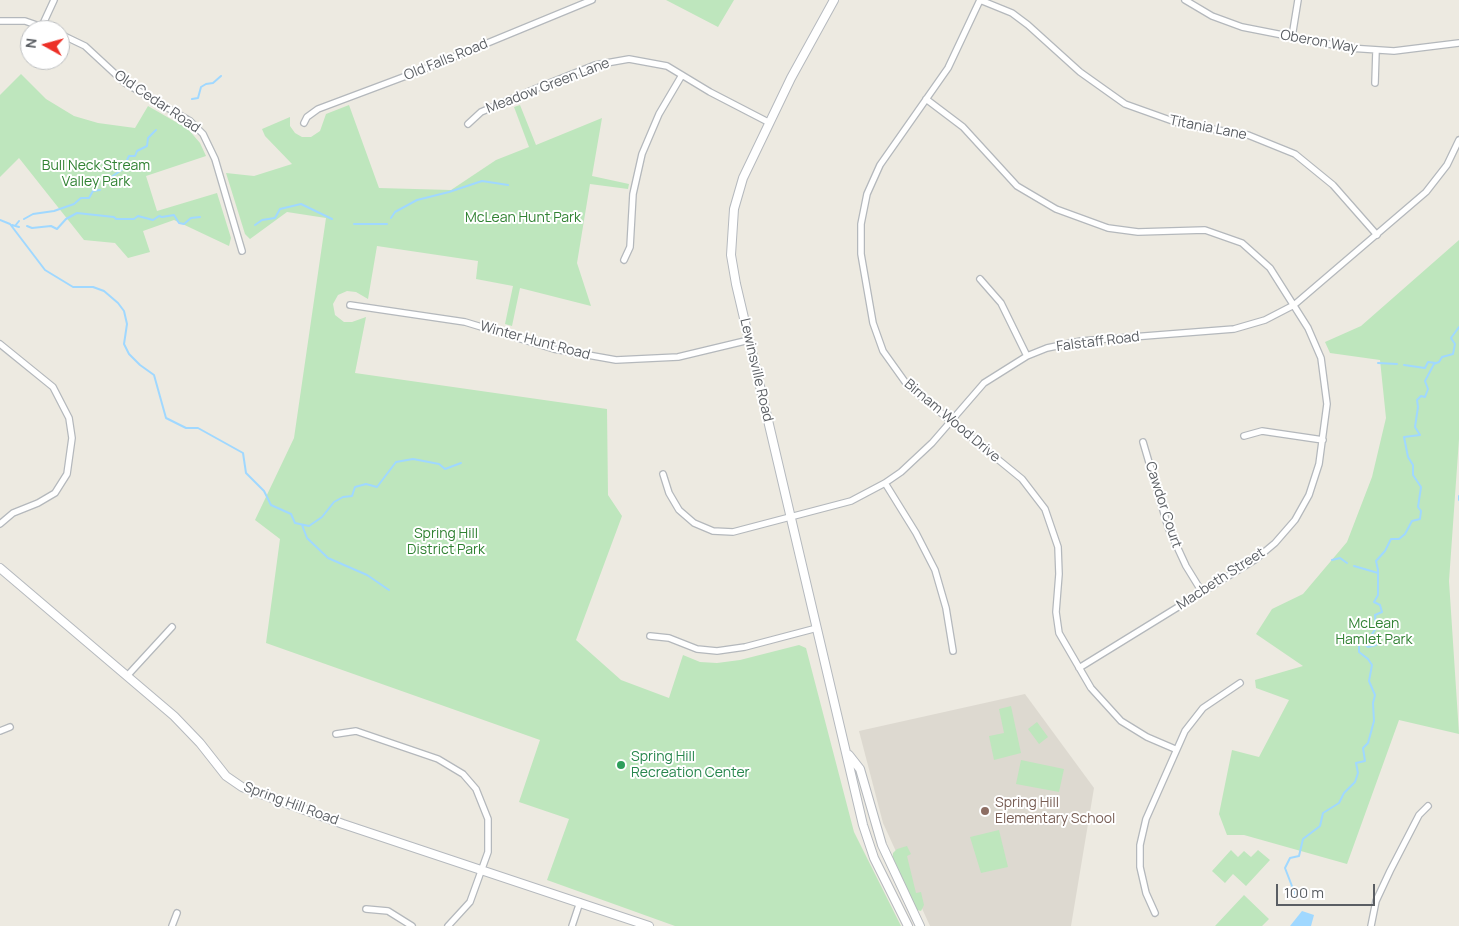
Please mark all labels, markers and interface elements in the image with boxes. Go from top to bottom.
north arrow [20,20,70,70]
street label: Oberon Way [1279,27,1359,57]
street label: Old Falls Road [402,36,490,84]
text: N [21,37,41,49]
street label: Meadow Green Lane [484,55,612,117]
street label: Old Cedar Road [111,67,203,137]
street label: Titania Lane [1168,112,1248,144]
park label: Bull Neck Stream Valley Park [42,158,150,190]
park label: McLean Hunt Park [465,210,581,226]
street label: Lewinsville Road [736,317,776,423]
street label: Winter Hunt Road [478,318,592,364]
street label: Falstaff Road [1055,329,1141,355]
street label: Birnam Wood Drive [901,376,1003,466]
street label: Cawdor Court [1141,460,1185,550]
park label: Spring Hill District Park [407,526,485,558]
street label: Macbeth Street [1174,544,1268,614]
park label: McLean Hamlet Park [1336,616,1412,648]
place label: Spring Hill Recreation Center [631,749,750,782]
marker: Spring Hill Recreation Center [615,759,627,771]
street label: Spring Hill Road [241,779,341,829]
place label: Spring Hill Elementary School [995,795,1115,828]
marker: Spring Hill Elementary School [979,805,991,817]
scale bar [1279,874,1378,906]
text: 100 m [1284,882,1324,903]

